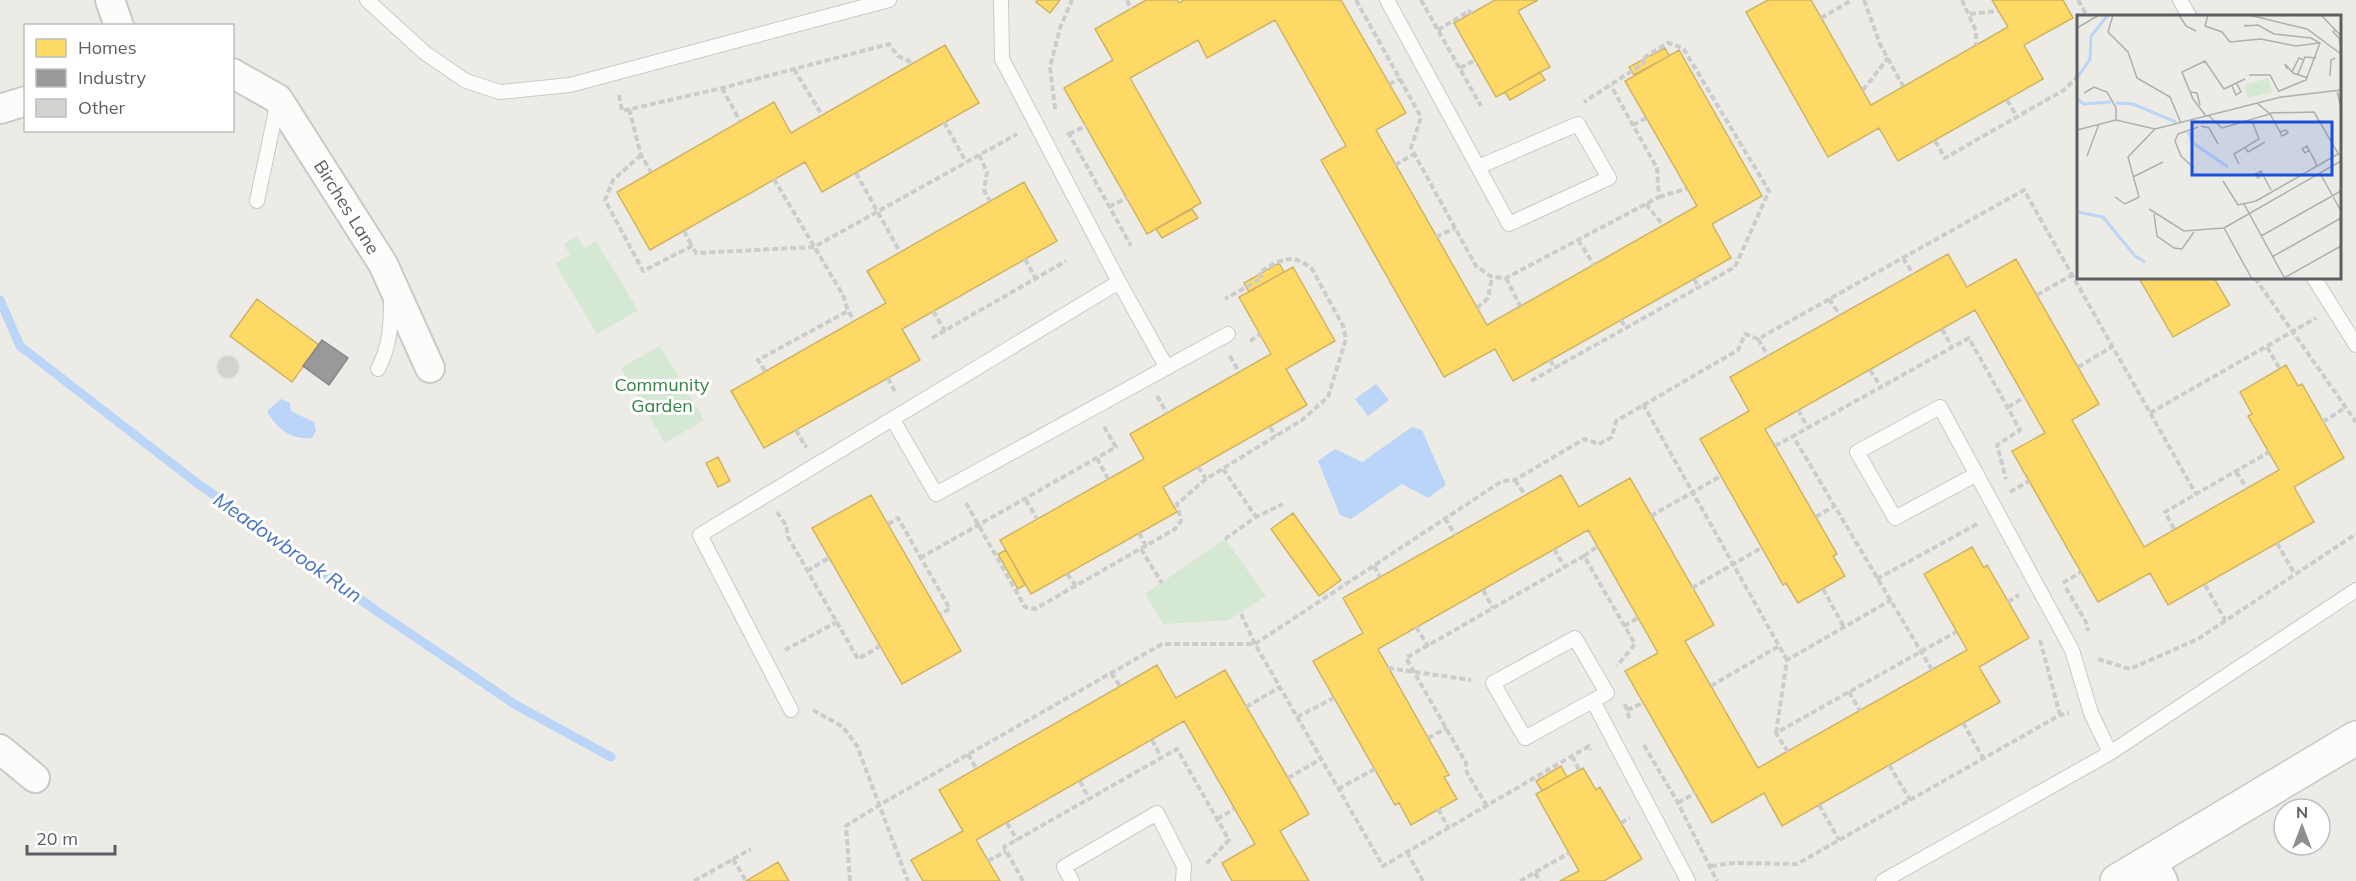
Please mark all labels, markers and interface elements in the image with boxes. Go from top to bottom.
inset map [2077,15,2341,279]
legend [24,24,234,132]
text: Homes [78,36,137,59]
text: Industry [78,66,147,89]
text: Other [78,96,126,119]
street label: Birches Lane [309,156,385,258]
park label: Community Garden [615,373,710,417]
water label: Meadowbrook Run [209,486,367,608]
north arrow [2272,797,2332,857]
text: N [2296,802,2308,822]
scale bar [27,818,116,856]
text: 20 m [36,827,78,850]

